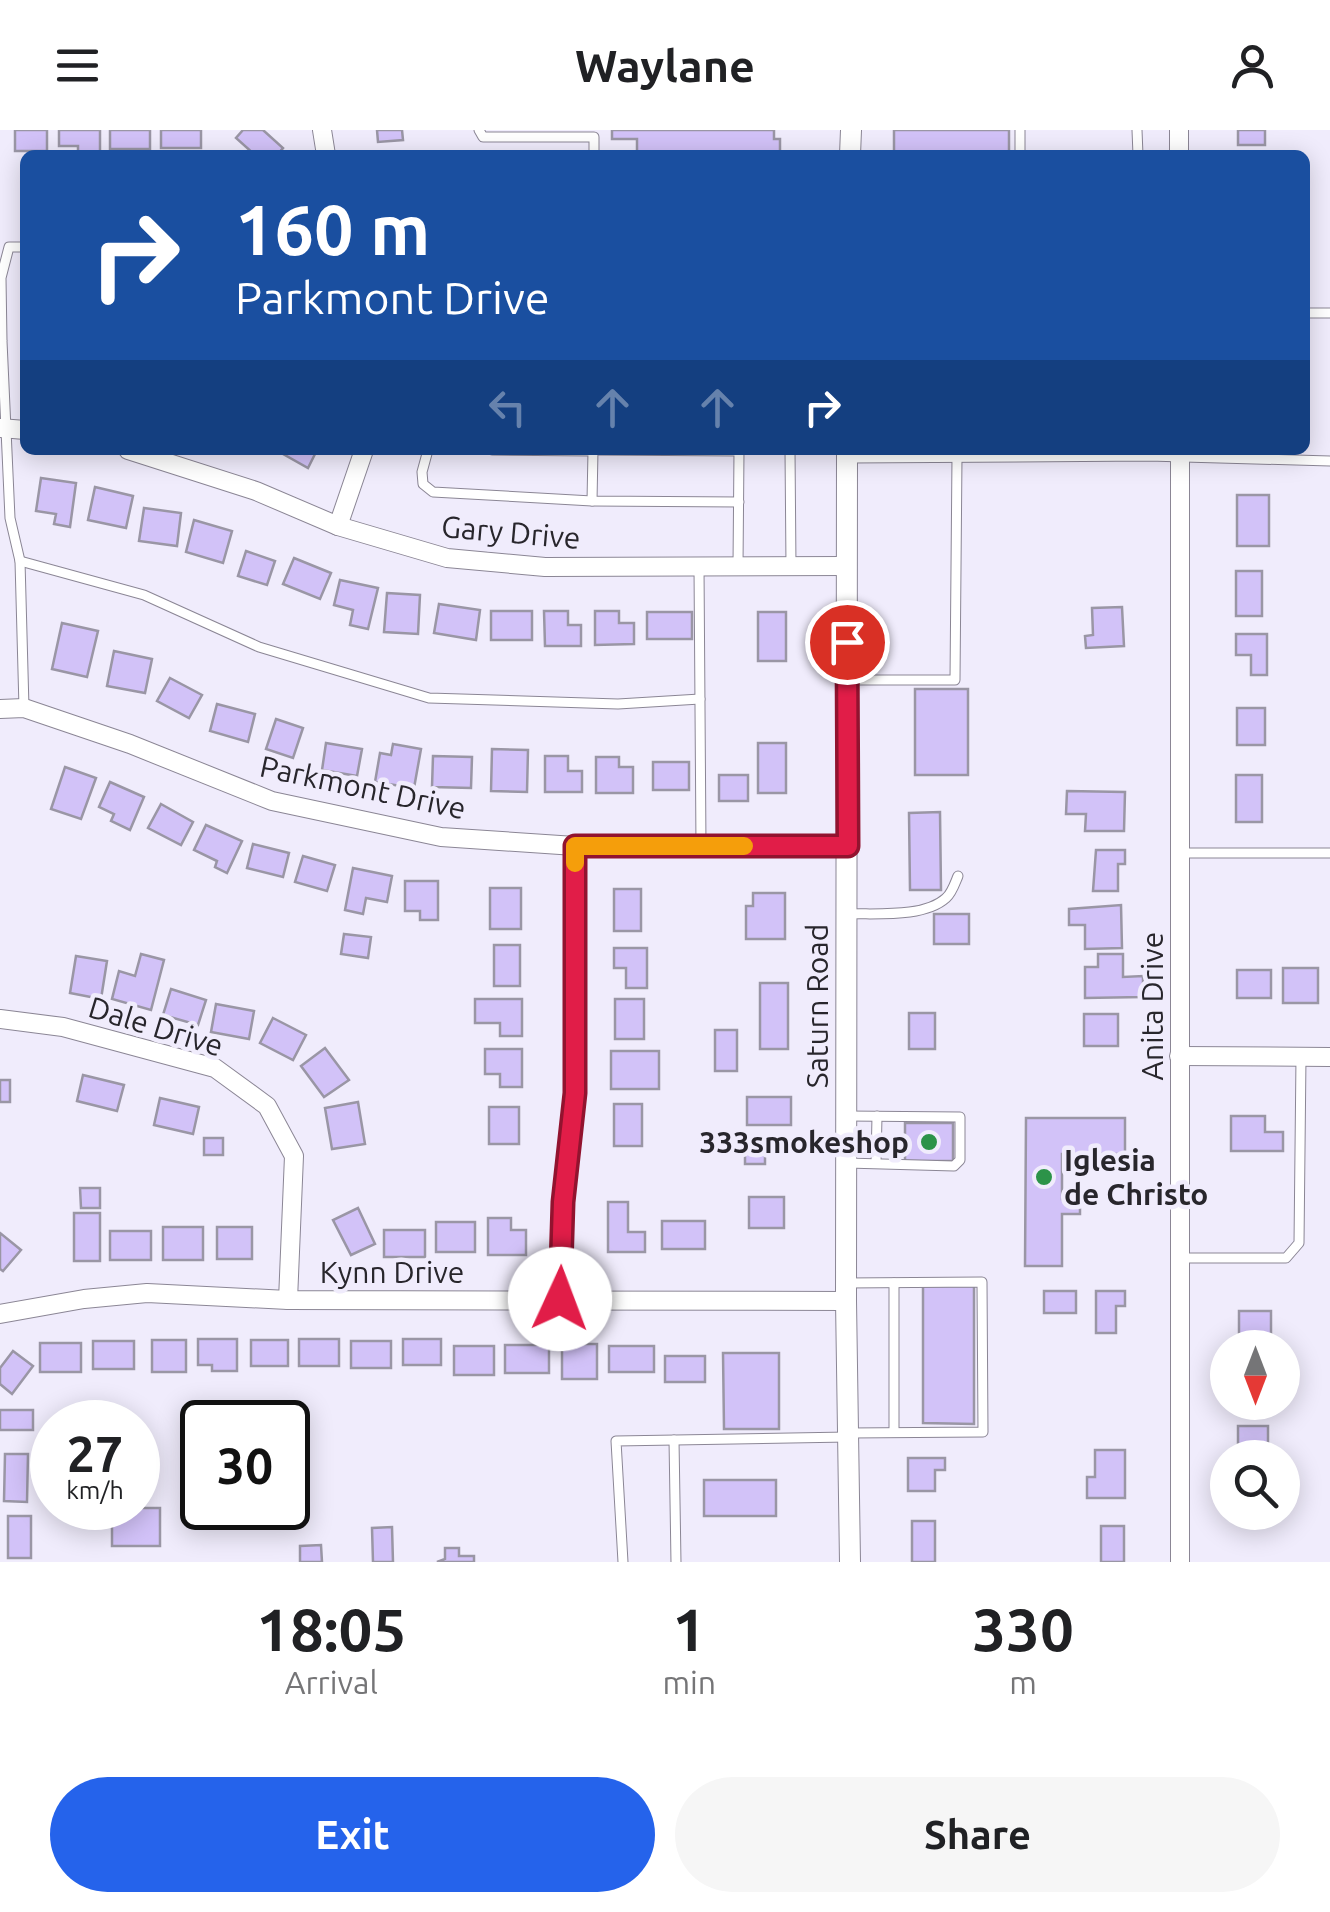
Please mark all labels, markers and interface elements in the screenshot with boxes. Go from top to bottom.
icon: menu [50,38,105,93]
icon: person [1225,38,1280,93]
text: Waylane [575,40,755,91]
icon: right [70,190,200,320]
text: 160 m [235,190,430,268]
text: Parkmont Drive [235,272,550,323]
icon: left [480,380,535,435]
icon: ahead [585,380,640,435]
icon: ahead [690,380,745,435]
icon: right [795,380,850,435]
street label: Gary Drive [440,509,582,555]
pin [805,600,890,685]
icon: arrive [820,615,875,670]
street label: Parkmont Drive [257,749,469,825]
street label: Saturn Road [800,924,834,1088]
street label: Anita Drive [1135,932,1169,1080]
street label: Dale Drive [85,989,227,1063]
place label: 333smokeshop [699,1125,909,1159]
marker: 333smokeshop [918,1131,940,1153]
place label: Iglesia de Christo [1064,1143,1208,1211]
marker: Iglesia de Christo [1033,1166,1055,1188]
position arrow [508,1247,612,1351]
street label: Kynn Drive [320,1255,464,1289]
north arrow [1210,1330,1300,1420]
map controls [1210,1330,1300,1530]
speed limit sign: 30 [180,1400,310,1530]
text: 27 [67,1425,123,1481]
button: search [1210,1440,1300,1530]
text: km/h [66,1476,124,1504]
text: 18:05 [256,1595,406,1662]
text: 1 [672,1595,706,1662]
text: 330 [972,1595,1074,1662]
text: Arrival [285,1664,378,1700]
text: min [662,1664,716,1700]
text: m [1009,1664,1037,1700]
button: Exit [50,1777,655,1892]
button: Share [675,1777,1280,1892]

